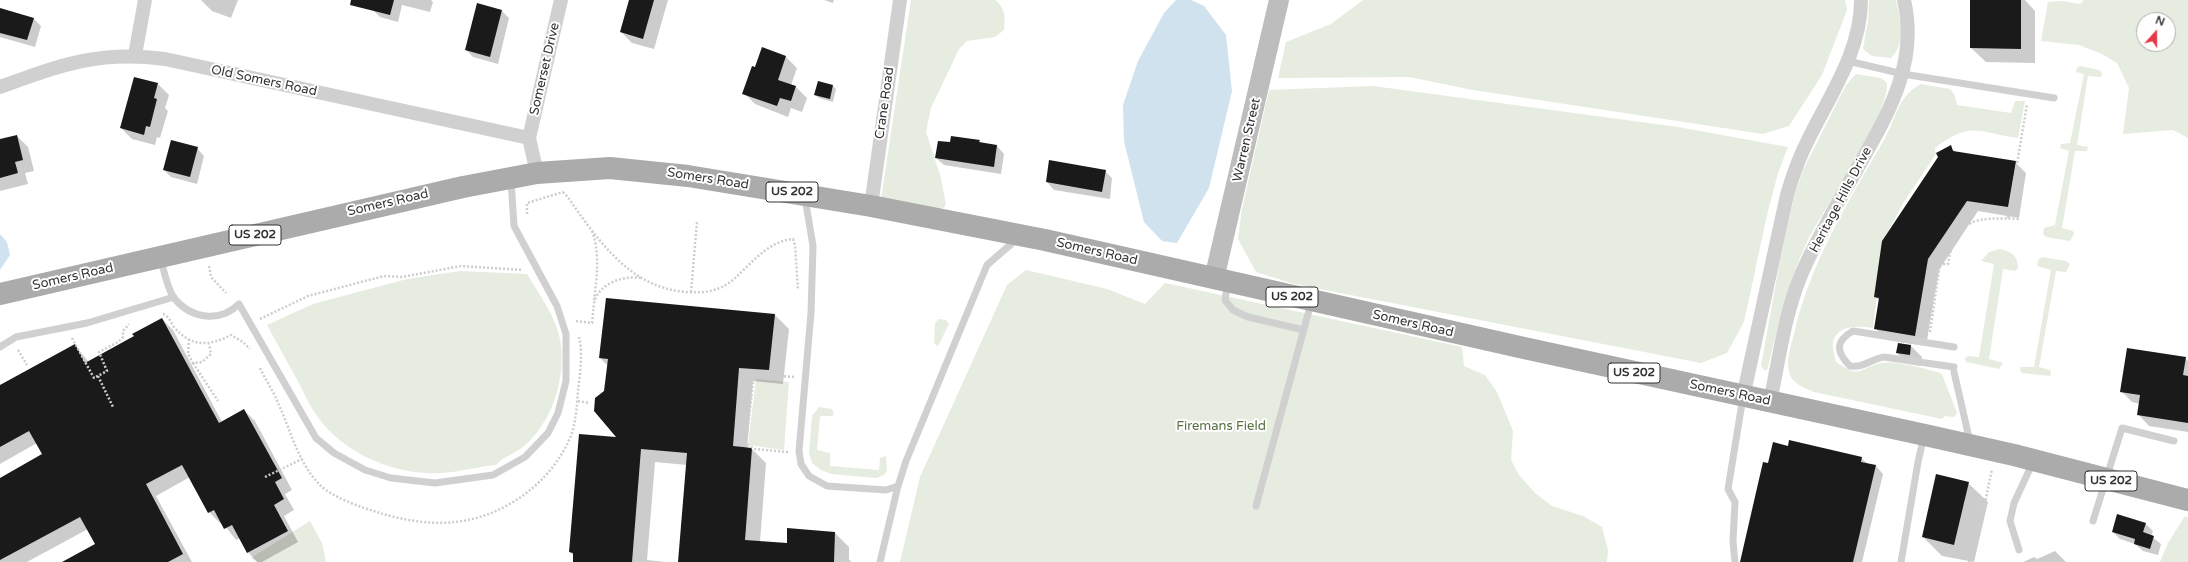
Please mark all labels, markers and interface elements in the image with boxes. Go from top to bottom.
north arrow [2136,12,2176,52]
text: N [2154,14,2167,29]
street label: Somerset Drive [527,21,563,117]
street label: Old Somers Road [210,62,318,100]
street label: Crane Road [872,66,898,140]
street label: Warren Street [1230,97,1264,183]
street label: Heritage Hills Drive [1807,144,1875,256]
street label: Somers Road [666,165,750,193]
road number: US 202 [766,182,818,202]
street label: Somers Road [346,186,430,220]
road number: US 202 [229,225,281,245]
street label: Somers Road [1055,235,1139,269]
street label: Somers Road [31,260,115,294]
road number: US 202 [1266,287,1318,307]
street label: Somers Road [1371,307,1455,341]
road number: US 202 [1608,363,1660,383]
street label: Somers Road [1688,377,1772,409]
park label: Firemans Field [1176,419,1266,435]
road number: US 202 [2085,471,2137,491]

